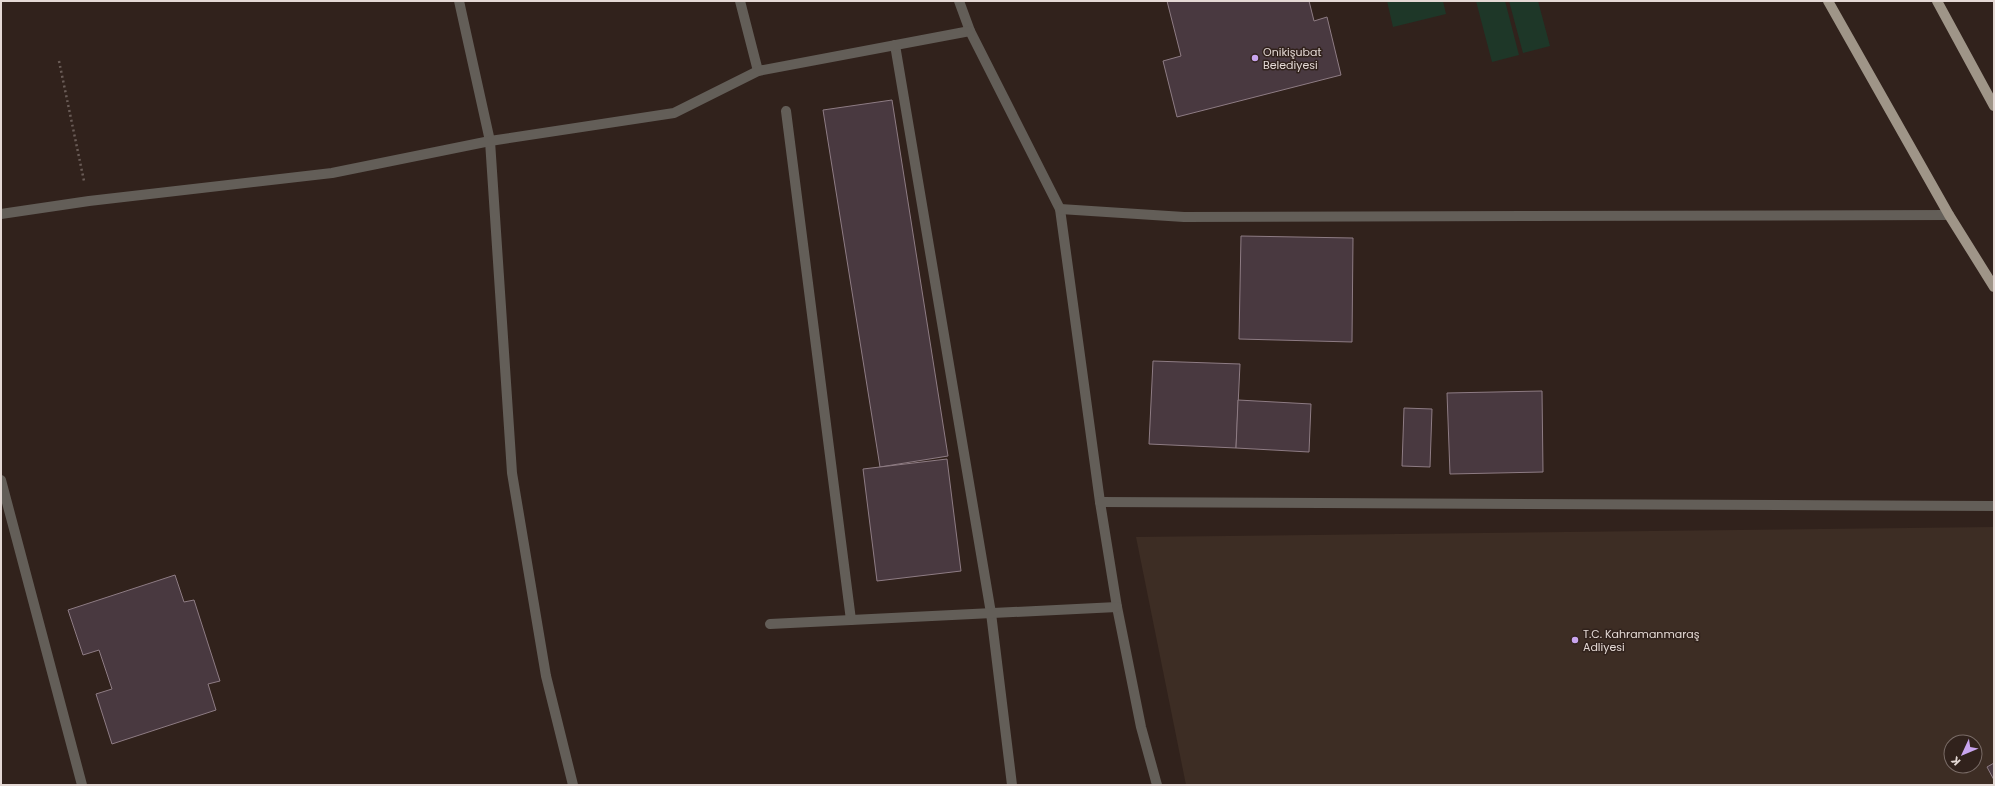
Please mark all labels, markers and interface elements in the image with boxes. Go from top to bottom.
place label: Onikişubat Belediyesi [1263,44,1321,73]
marker: Onikişubat Belediyesi [1250,53,1260,63]
place label: T.C. Kahramanmaraş Adliyesi [1583,626,1700,655]
marker: T.C. Kahramanmaraş Adliyesi [1570,635,1580,645]
north arrow [1943,734,1983,774]
text: K [1947,752,1964,769]

